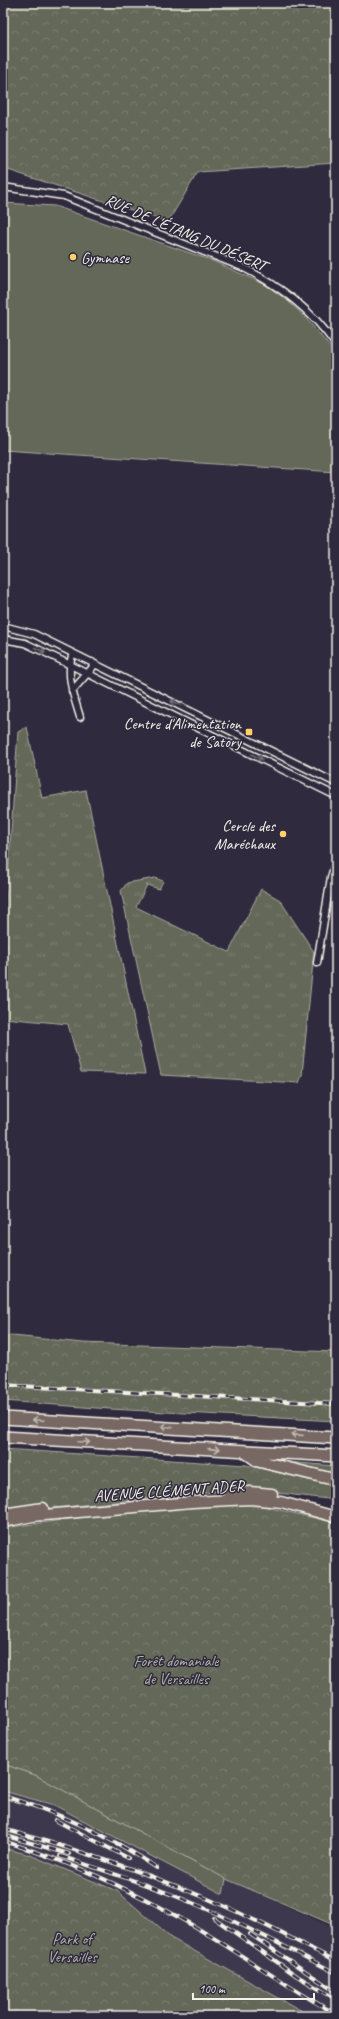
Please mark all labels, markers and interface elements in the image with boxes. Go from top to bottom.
street label: RUE DE L'ÉTANG DU DÉSERT [102,190,274,278]
place label: Gymnase [81,248,131,268]
marker: Gymnase [68,252,78,262]
one-way arrow [34,647,46,654]
one-way arrow [170,699,182,707]
place label: Centre d'Alimentation de Satory [124,714,243,752]
marker: Centre d'Alimentation de Satory [244,727,254,737]
one-way arrow [251,754,263,761]
place label: Cercle des Maréchaux [214,816,277,854]
marker: Cercle des Maréchaux [278,829,288,839]
one-way arrow [32,1416,45,1423]
one-way arrow [161,1424,174,1431]
one-way arrow [291,1432,304,1439]
one-way arrow [77,1438,90,1445]
one-way arrow [207,1446,220,1453]
street label: AVENUE CLÉMENT ADER [94,1476,247,1506]
park label: Forêt domaniale de Versailles [133,1651,220,1689]
park label: Park of Versailles [47,1929,98,1967]
scale bar [193,1975,314,2001]
text: 100 m [199,1981,226,1997]

